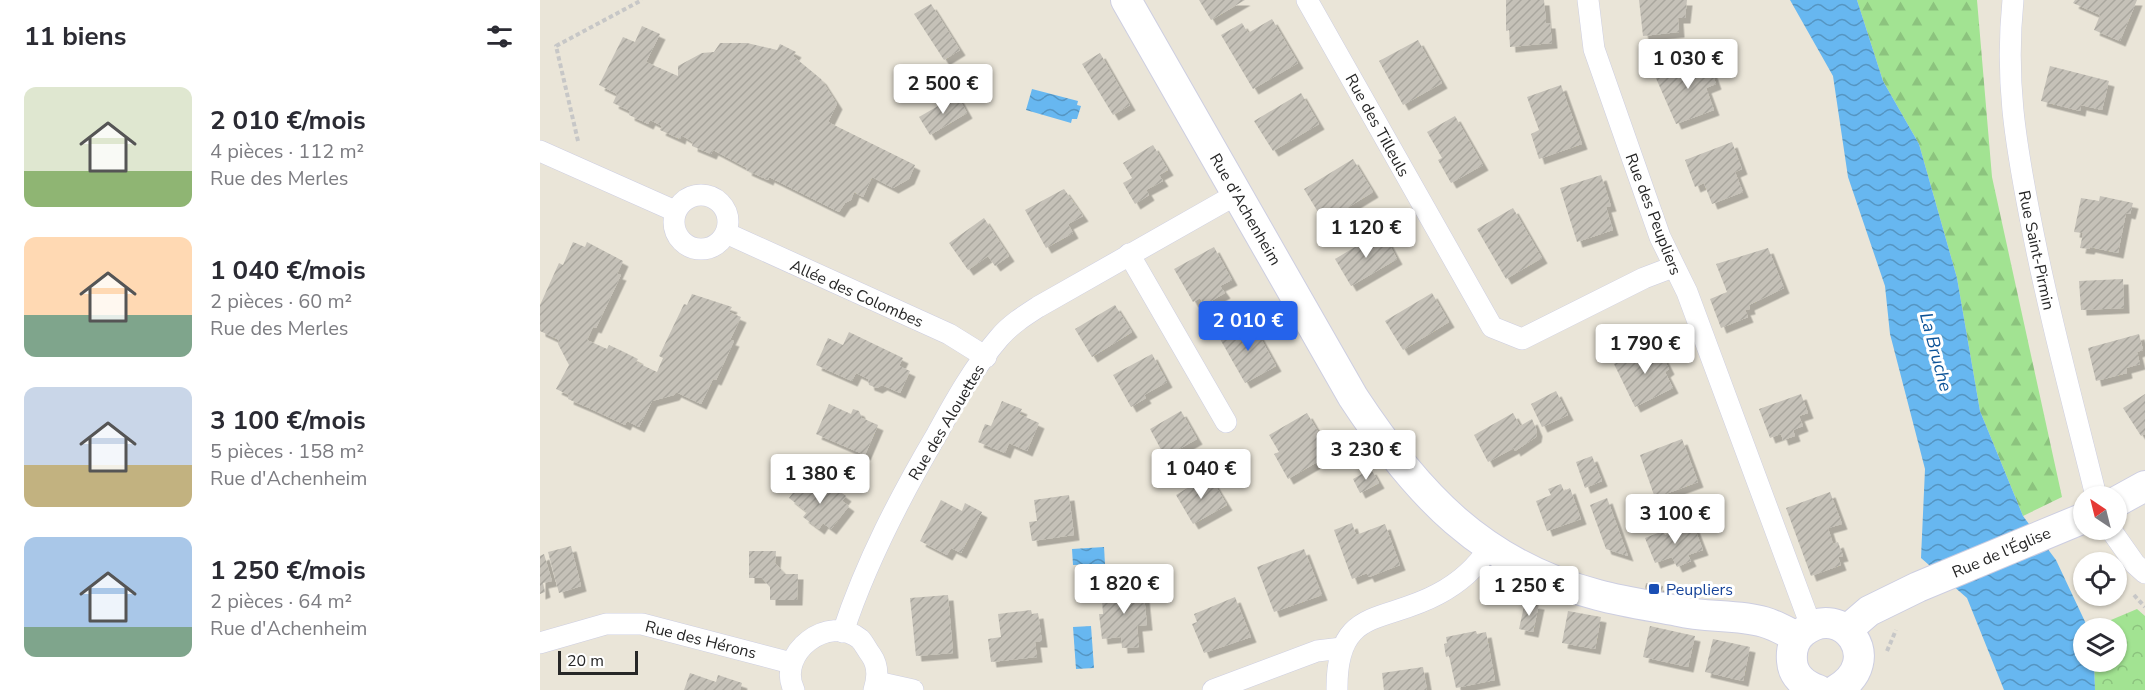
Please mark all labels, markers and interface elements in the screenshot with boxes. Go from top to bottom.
text: 11 biens [24,19,126,54]
icon: filters [483,20,516,53]
pin: 1 030 € [1633,39,1743,90]
text: 1 030 € [1653,45,1723,72]
pin: 2 500 € [888,64,998,115]
text: 2 500 € [908,70,978,97]
street label: Rue des Tilleuls [1340,70,1415,181]
text: 2 010 €/mois [210,103,366,138]
icon: home [72,111,144,183]
text: 4 pièces · 112 m² [210,138,364,165]
street label: Rue d'Achenheim [1204,150,1286,269]
street label: Rue des Peupliers [1620,150,1686,278]
text: Rue des Merles [210,165,348,192]
street label: Rue Saint-Pirmin [2013,188,2059,312]
pin: 1 120 € [1311,208,1421,259]
text: 1 120 € [1331,214,1401,241]
text: 1 040 €/mois [210,253,366,288]
street label: Allée des Colombes [786,255,927,333]
icon: home [72,261,144,333]
text: 2 pièces · 60 m² [210,288,352,315]
pin: 2 010 € [1193,301,1303,352]
text: 2 010 € [1213,307,1283,334]
water label: La Bruche [1914,310,1958,395]
text: Rue des Merles [210,315,348,342]
pin: 1 790 € [1590,324,1700,375]
text: 1 790 € [1610,330,1680,357]
street label: Rue des Alouettes [903,360,990,485]
text: 3 100 €/mois [210,403,366,438]
icon: home [72,411,144,483]
pin: 3 230 € [1311,430,1421,481]
text: 3 230 € [1331,436,1401,463]
text: 5 pièces · 158 m² [210,438,364,465]
pin: 1 040 € [1146,449,1256,500]
pin: 1 380 € [765,454,875,505]
text: 1 040 € [1166,455,1236,482]
text: 1 380 € [785,460,855,487]
text: Rue d'Achenheim [210,465,367,492]
north arrow [2073,486,2127,540]
map controls [2073,486,2127,672]
pin: 3 100 € [1620,494,1730,545]
text: 3 100 € [1640,500,1710,527]
street label: Rue de l'Église [1949,522,2054,584]
button: locate [2073,552,2127,606]
text: 1 250 €/mois [210,553,366,588]
icon: home [72,561,144,633]
pin: 1 820 € [1069,564,1179,615]
pin: 1 250 € [1474,566,1584,617]
text: 1 820 € [1089,570,1159,597]
text: 1 250 € [1494,572,1564,599]
place label: Peupliers [1666,579,1733,601]
marker: Peupliers [1647,582,1661,596]
text: 2 pièces · 64 m² [210,588,352,615]
text: Rue d'Achenheim [210,615,367,642]
street label: Rue des Hérons [643,616,759,664]
button: layers [2073,618,2127,672]
scale bar [558,648,638,676]
text: 20 m [567,650,604,672]

